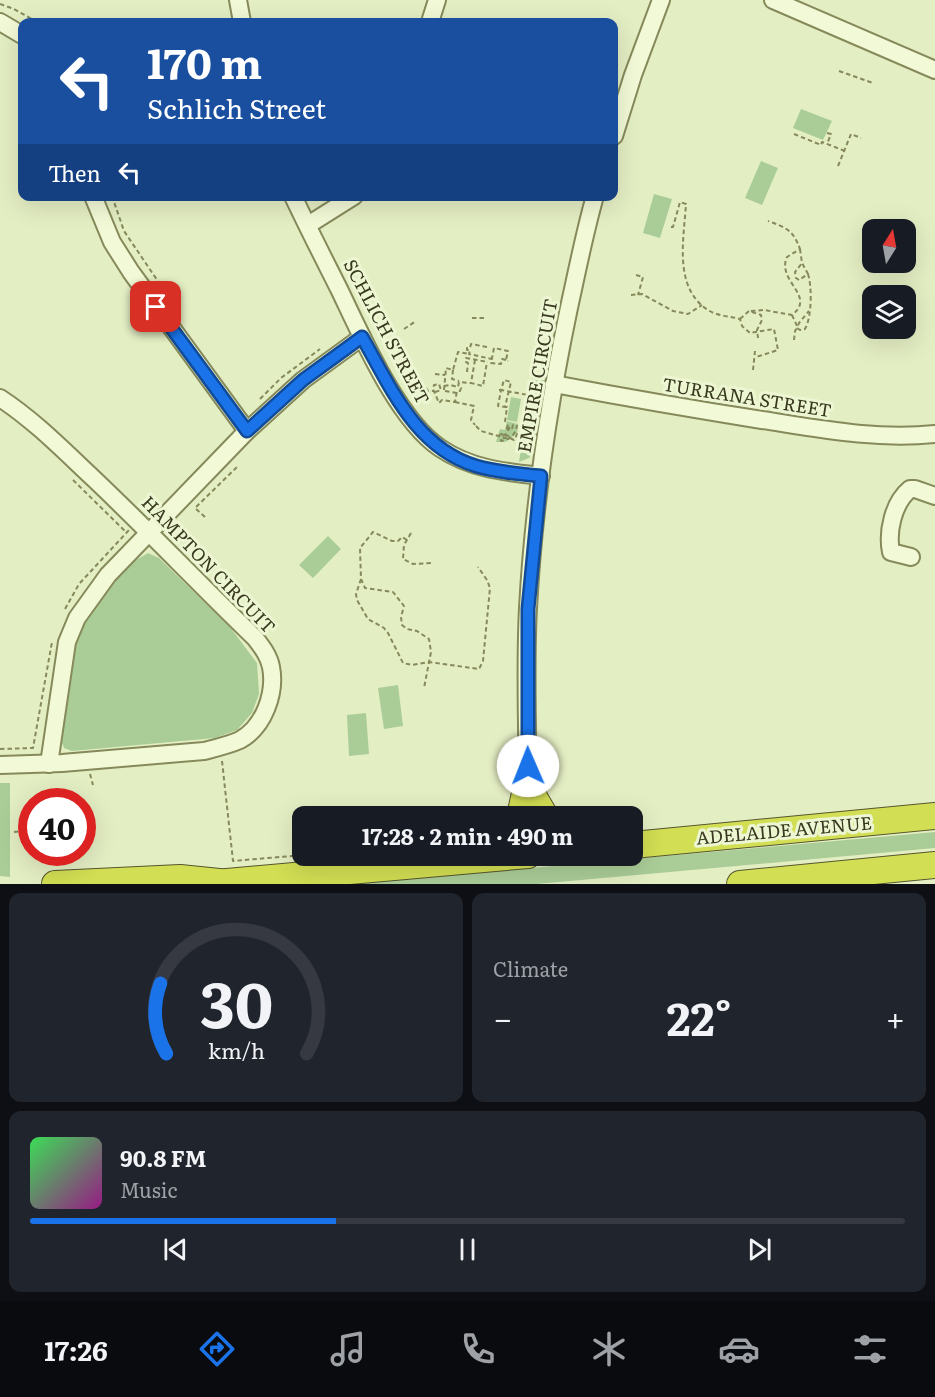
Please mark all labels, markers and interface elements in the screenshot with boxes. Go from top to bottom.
text: 170 m [147,30,262,92]
icon: left [48,42,126,120]
text: Schlich Street [147,87,326,127]
text: Then [48,156,101,189]
icon: left [113,156,146,189]
north arrow [862,219,916,273]
map controls [862,219,916,339]
street label: SCHLICH STREET [338,254,437,409]
pin [130,281,181,332]
button: layers [862,285,916,339]
icon: arrive [139,290,172,323]
street label: EMPIRE CIRCUIT [510,297,563,455]
street label: TURRANA STREET [661,370,834,423]
street label: HAMPTON CIRCUIT [136,489,282,639]
position arrow [496,734,560,798]
speed limit sign: 40 [18,788,96,866]
street label: ADELAIDE AVENUE [695,808,873,851]
text: 17:28 · 2 min · 490 m [362,819,573,852]
text: Climate [493,953,568,983]
text: 30 [199,955,273,1047]
text: 22° [666,983,732,1050]
text: − [493,992,512,1041]
text: + [886,992,905,1041]
text: km/h [207,1035,265,1067]
text: 90.8 FM [120,1141,206,1174]
text: Music [120,1174,177,1204]
icon: previous [159,1233,192,1266]
icon: pause [451,1233,484,1266]
icon: next [743,1233,776,1266]
icon: directions [196,1328,238,1370]
icon: music [327,1328,369,1370]
icon: phone [457,1328,499,1370]
icon: climate [588,1328,630,1370]
icon: car [718,1328,760,1370]
icon: filters [849,1328,891,1370]
text: 17:26 [44,1329,108,1369]

